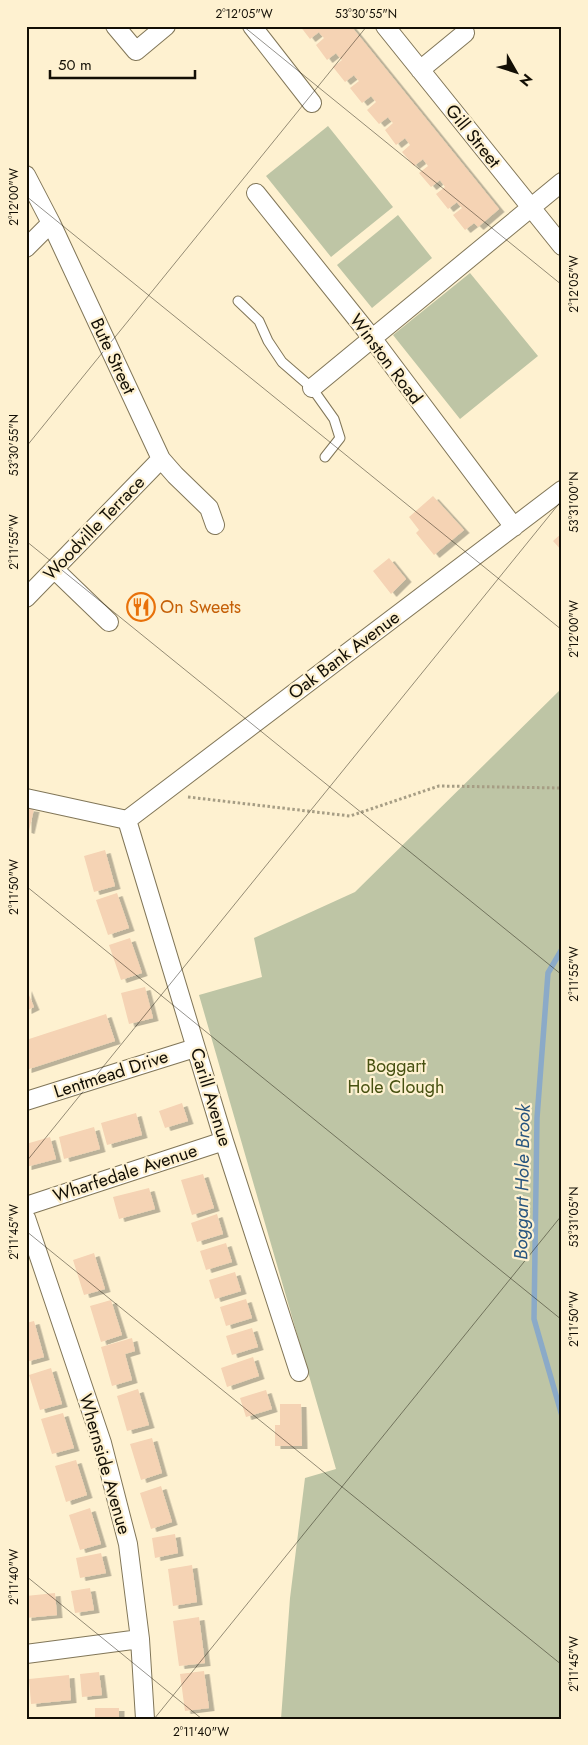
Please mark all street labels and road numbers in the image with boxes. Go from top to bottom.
street label: Gill Street [439,99,507,174]
street label: Winston Road [343,308,429,410]
street label: Bute Street [84,314,142,399]
street label: Woodville Terrace [37,470,151,586]
street label: Oak Bank Avenue [283,604,405,706]
street label: Lentmead Drive [50,1043,172,1105]
street label: Carill Avenue [184,1045,238,1149]
street label: Wharfedale Avenue [49,1137,201,1209]
street label: Whernside Avenue [73,1391,137,1537]

